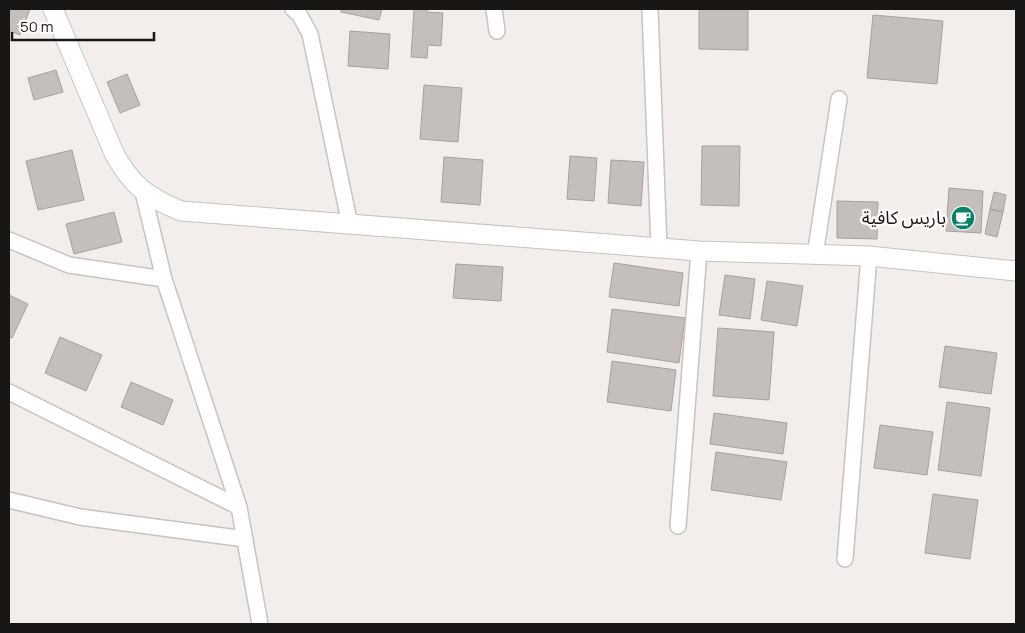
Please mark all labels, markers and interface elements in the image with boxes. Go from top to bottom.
scale bar [12,10,155,42]
text: 50 m [20,16,54,37]
place label: باريس كافية [862,205,946,229]
cafe icon: باريس كافية [950,205,976,231]

